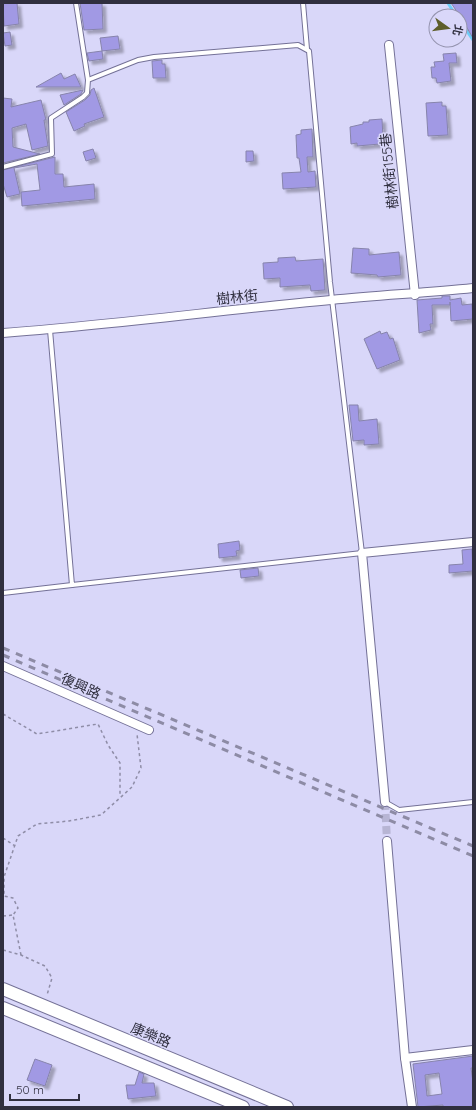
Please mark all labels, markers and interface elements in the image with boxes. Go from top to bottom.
north arrow [428,8,468,48]
text: 北 [450,23,466,37]
street label: 樹林街155巷 [376,132,402,210]
street label: 樹林街 [215,286,259,308]
street label: 復興路 [58,669,104,703]
street label: 康樂路 [128,1019,174,1051]
scale bar [10,1076,79,1102]
text: 50 m [16,1082,44,1097]

